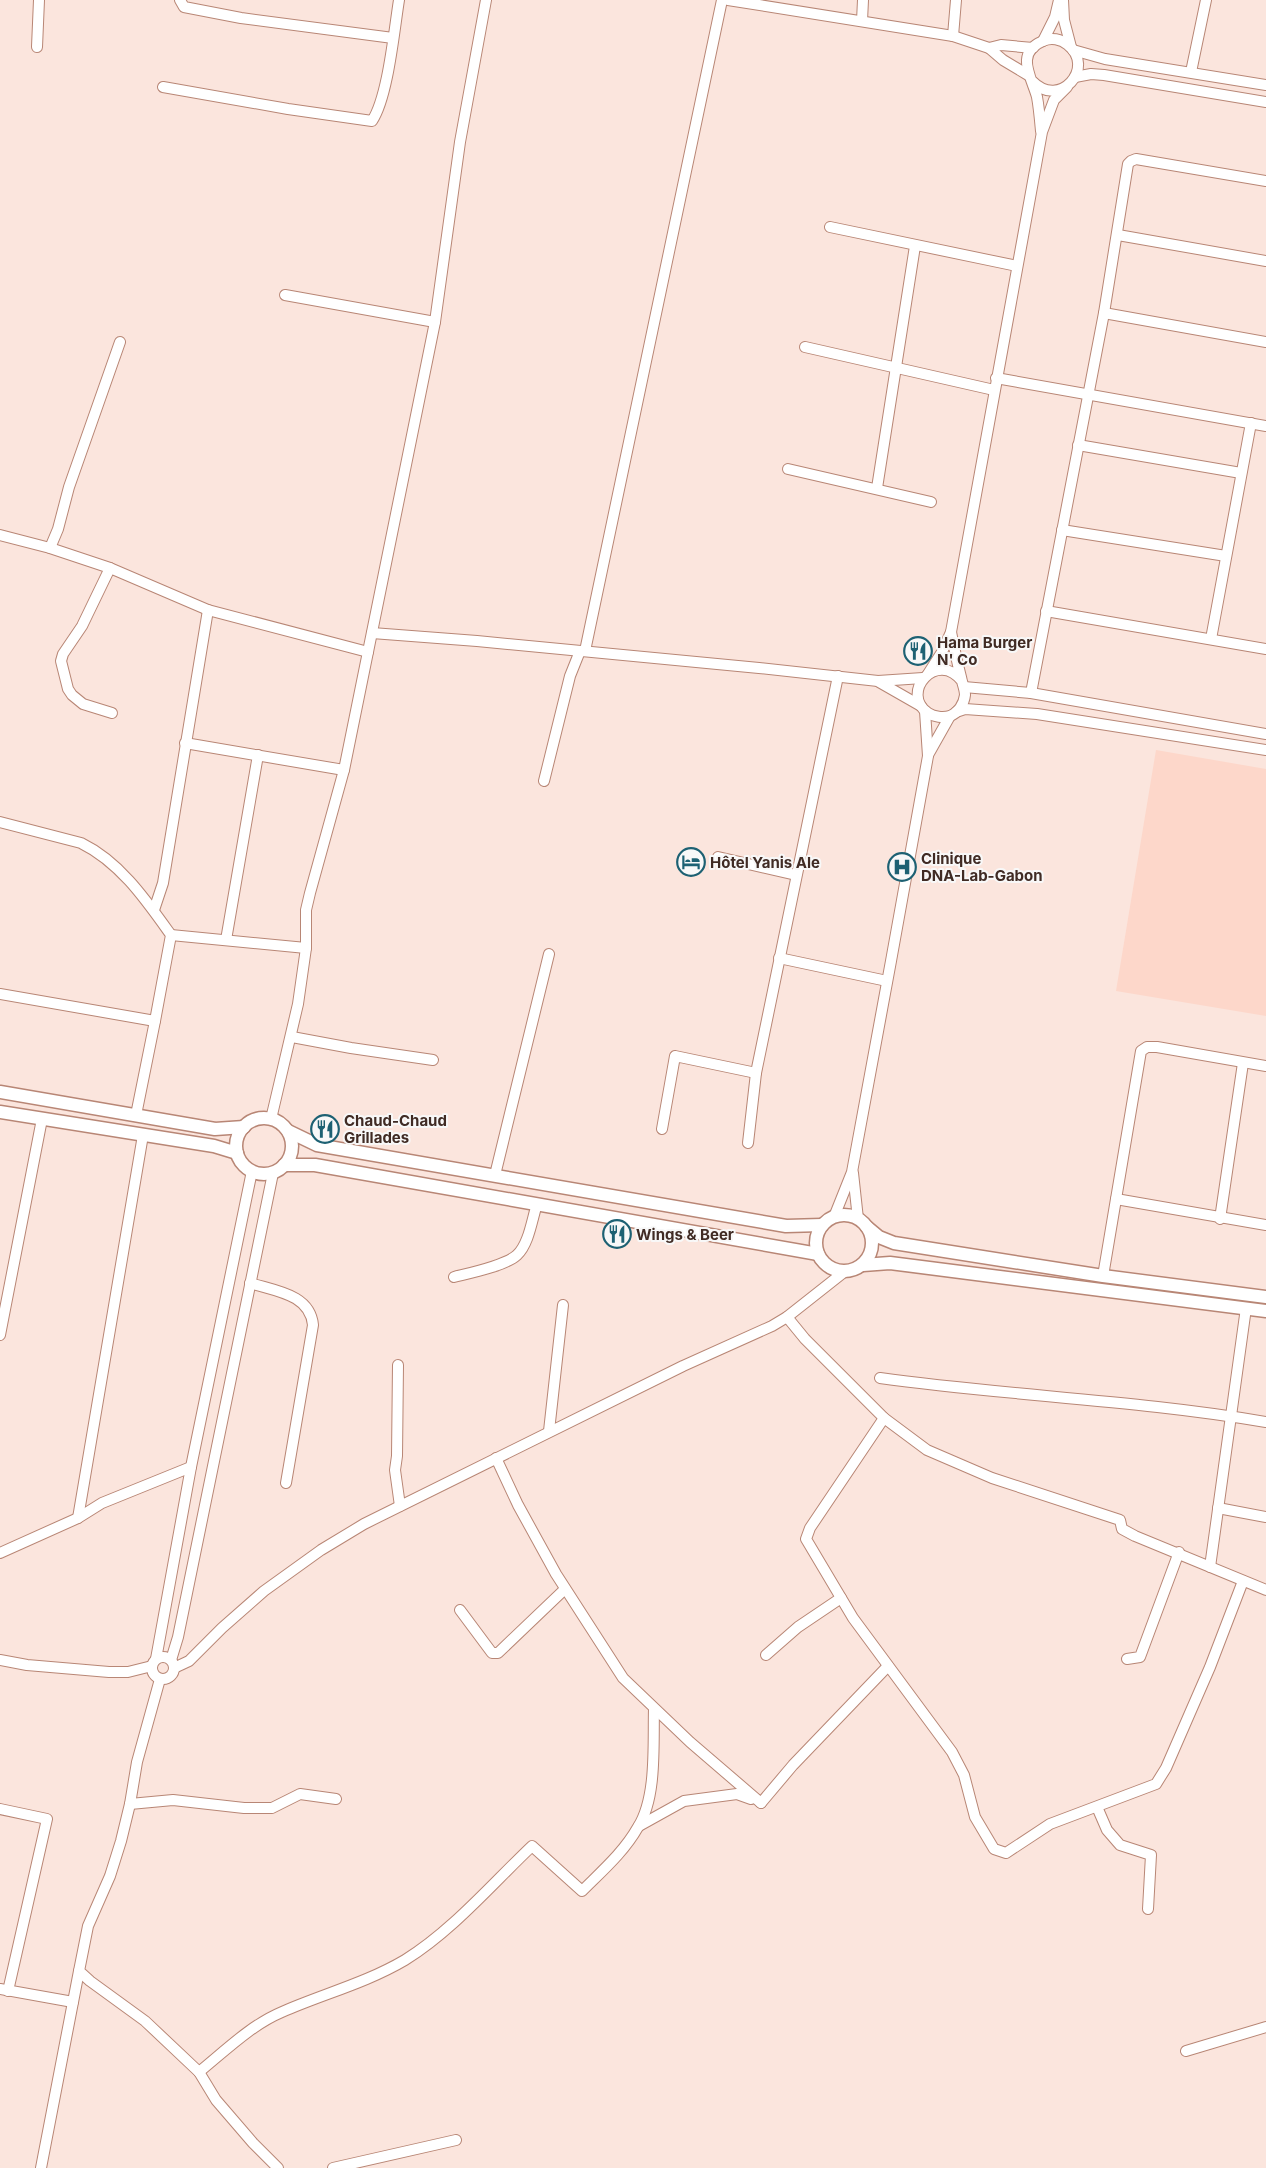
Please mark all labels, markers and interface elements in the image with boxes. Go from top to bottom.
place label: Hama Burger N' Co [937,633,1032,669]
restaurant icon: Hama Burger N' Co [903,636,933,666]
hotel icon: Hôtel Yanis Ale [676,847,706,877]
place label: Clinique DNA-Lab-Gabon [921,849,1043,885]
hospital icon: Clinique DNA-Lab-Gabon [887,852,917,882]
place label: Hôtel Yanis Ale [710,853,820,872]
place label: Chaud-Chaud Grillades [344,1111,447,1147]
restaurant icon: Chaud-Chaud Grillades [310,1114,340,1144]
restaurant icon: Wings & Beer [602,1219,632,1249]
place label: Wings & Beer [636,1225,734,1244]

